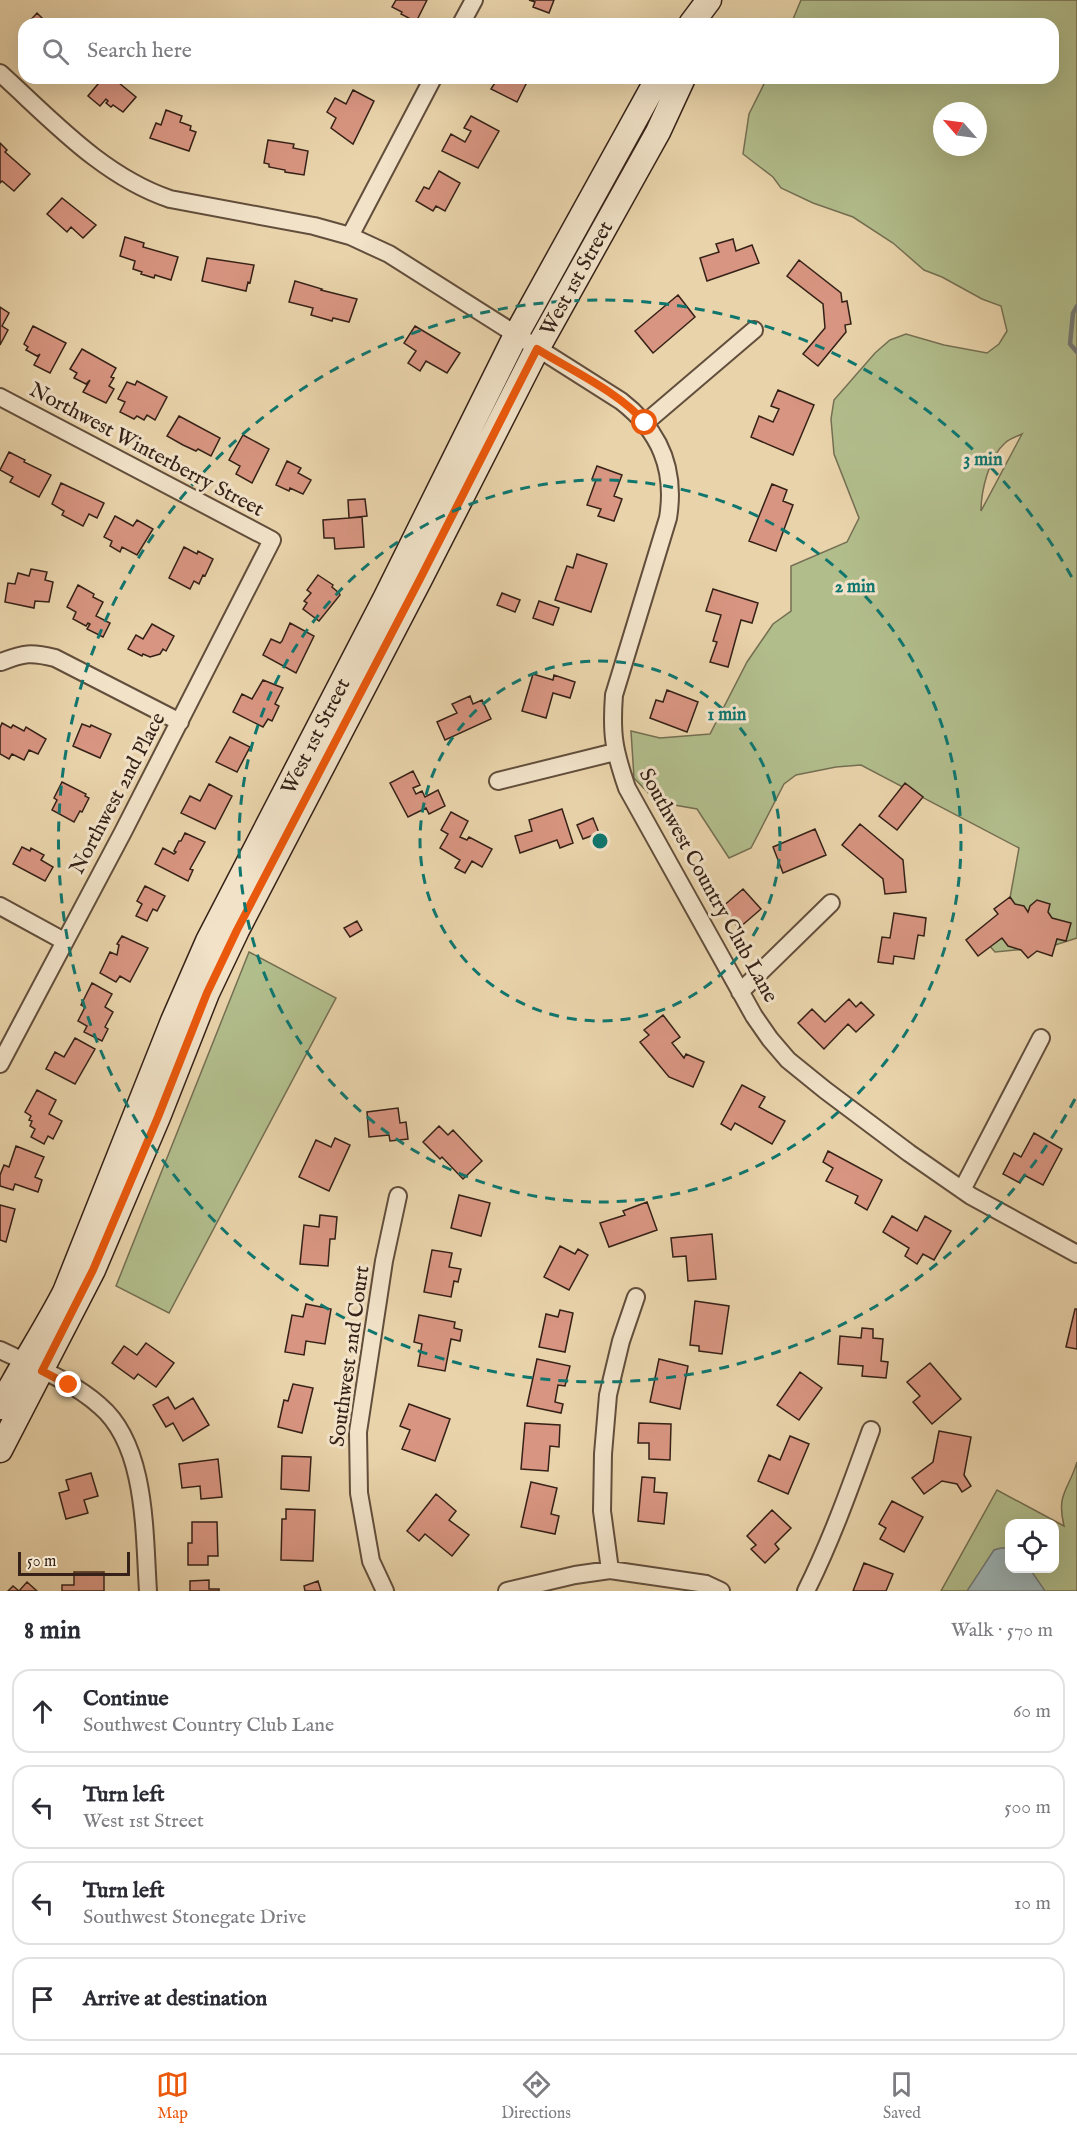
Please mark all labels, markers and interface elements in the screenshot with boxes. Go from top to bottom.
search box [18,18,1059,84]
icon: search [39,35,72,68]
text: Search here [87,37,192,65]
north arrow [933,102,987,156]
street label: West 1st Street [535,217,620,341]
street label: Northwest Winterberry Street [24,377,268,524]
route start [631,409,657,435]
text: 3 min [964,449,1003,472]
text: 2 min [835,576,876,599]
street label: West 1st Street [275,674,357,799]
text: 1 min [708,704,747,727]
street label: Northwest 2nd Place [64,708,173,879]
street label: Southwest Country Club Lane [632,764,784,1008]
centre of rings [590,831,610,851]
street label: Southwest 2nd Court [324,1264,377,1448]
route end [55,1371,81,1397]
map controls [1005,1519,1059,1573]
button: locate [1005,1519,1059,1573]
scale bar [18,1549,130,1576]
text: 50 m [27,1552,56,1572]
text: 8 min [24,1614,81,1647]
text: Walk · 570 m [951,1618,1053,1643]
text: Continue [83,1685,169,1713]
icon: ahead [26,1695,59,1728]
text: 60 m [1013,1699,1051,1724]
text: Southwest Country Club Lane [83,1713,334,1738]
text: Turn left [83,1781,165,1809]
icon: left [26,1791,59,1824]
text: 500 m [1004,1795,1051,1820]
text: West 1st Street [83,1809,204,1834]
text: Turn left [83,1877,165,1905]
icon: left [26,1887,59,1920]
text: 10 m [1014,1891,1051,1916]
text: Southwest Stonegate Drive [83,1905,306,1930]
icon: arrive [26,1983,59,2016]
text: Arrive at destination [83,1985,267,2013]
tab: Map [156,2068,189,2124]
tab: Directions [501,2068,571,2124]
tab: Saved [883,2068,921,2124]

